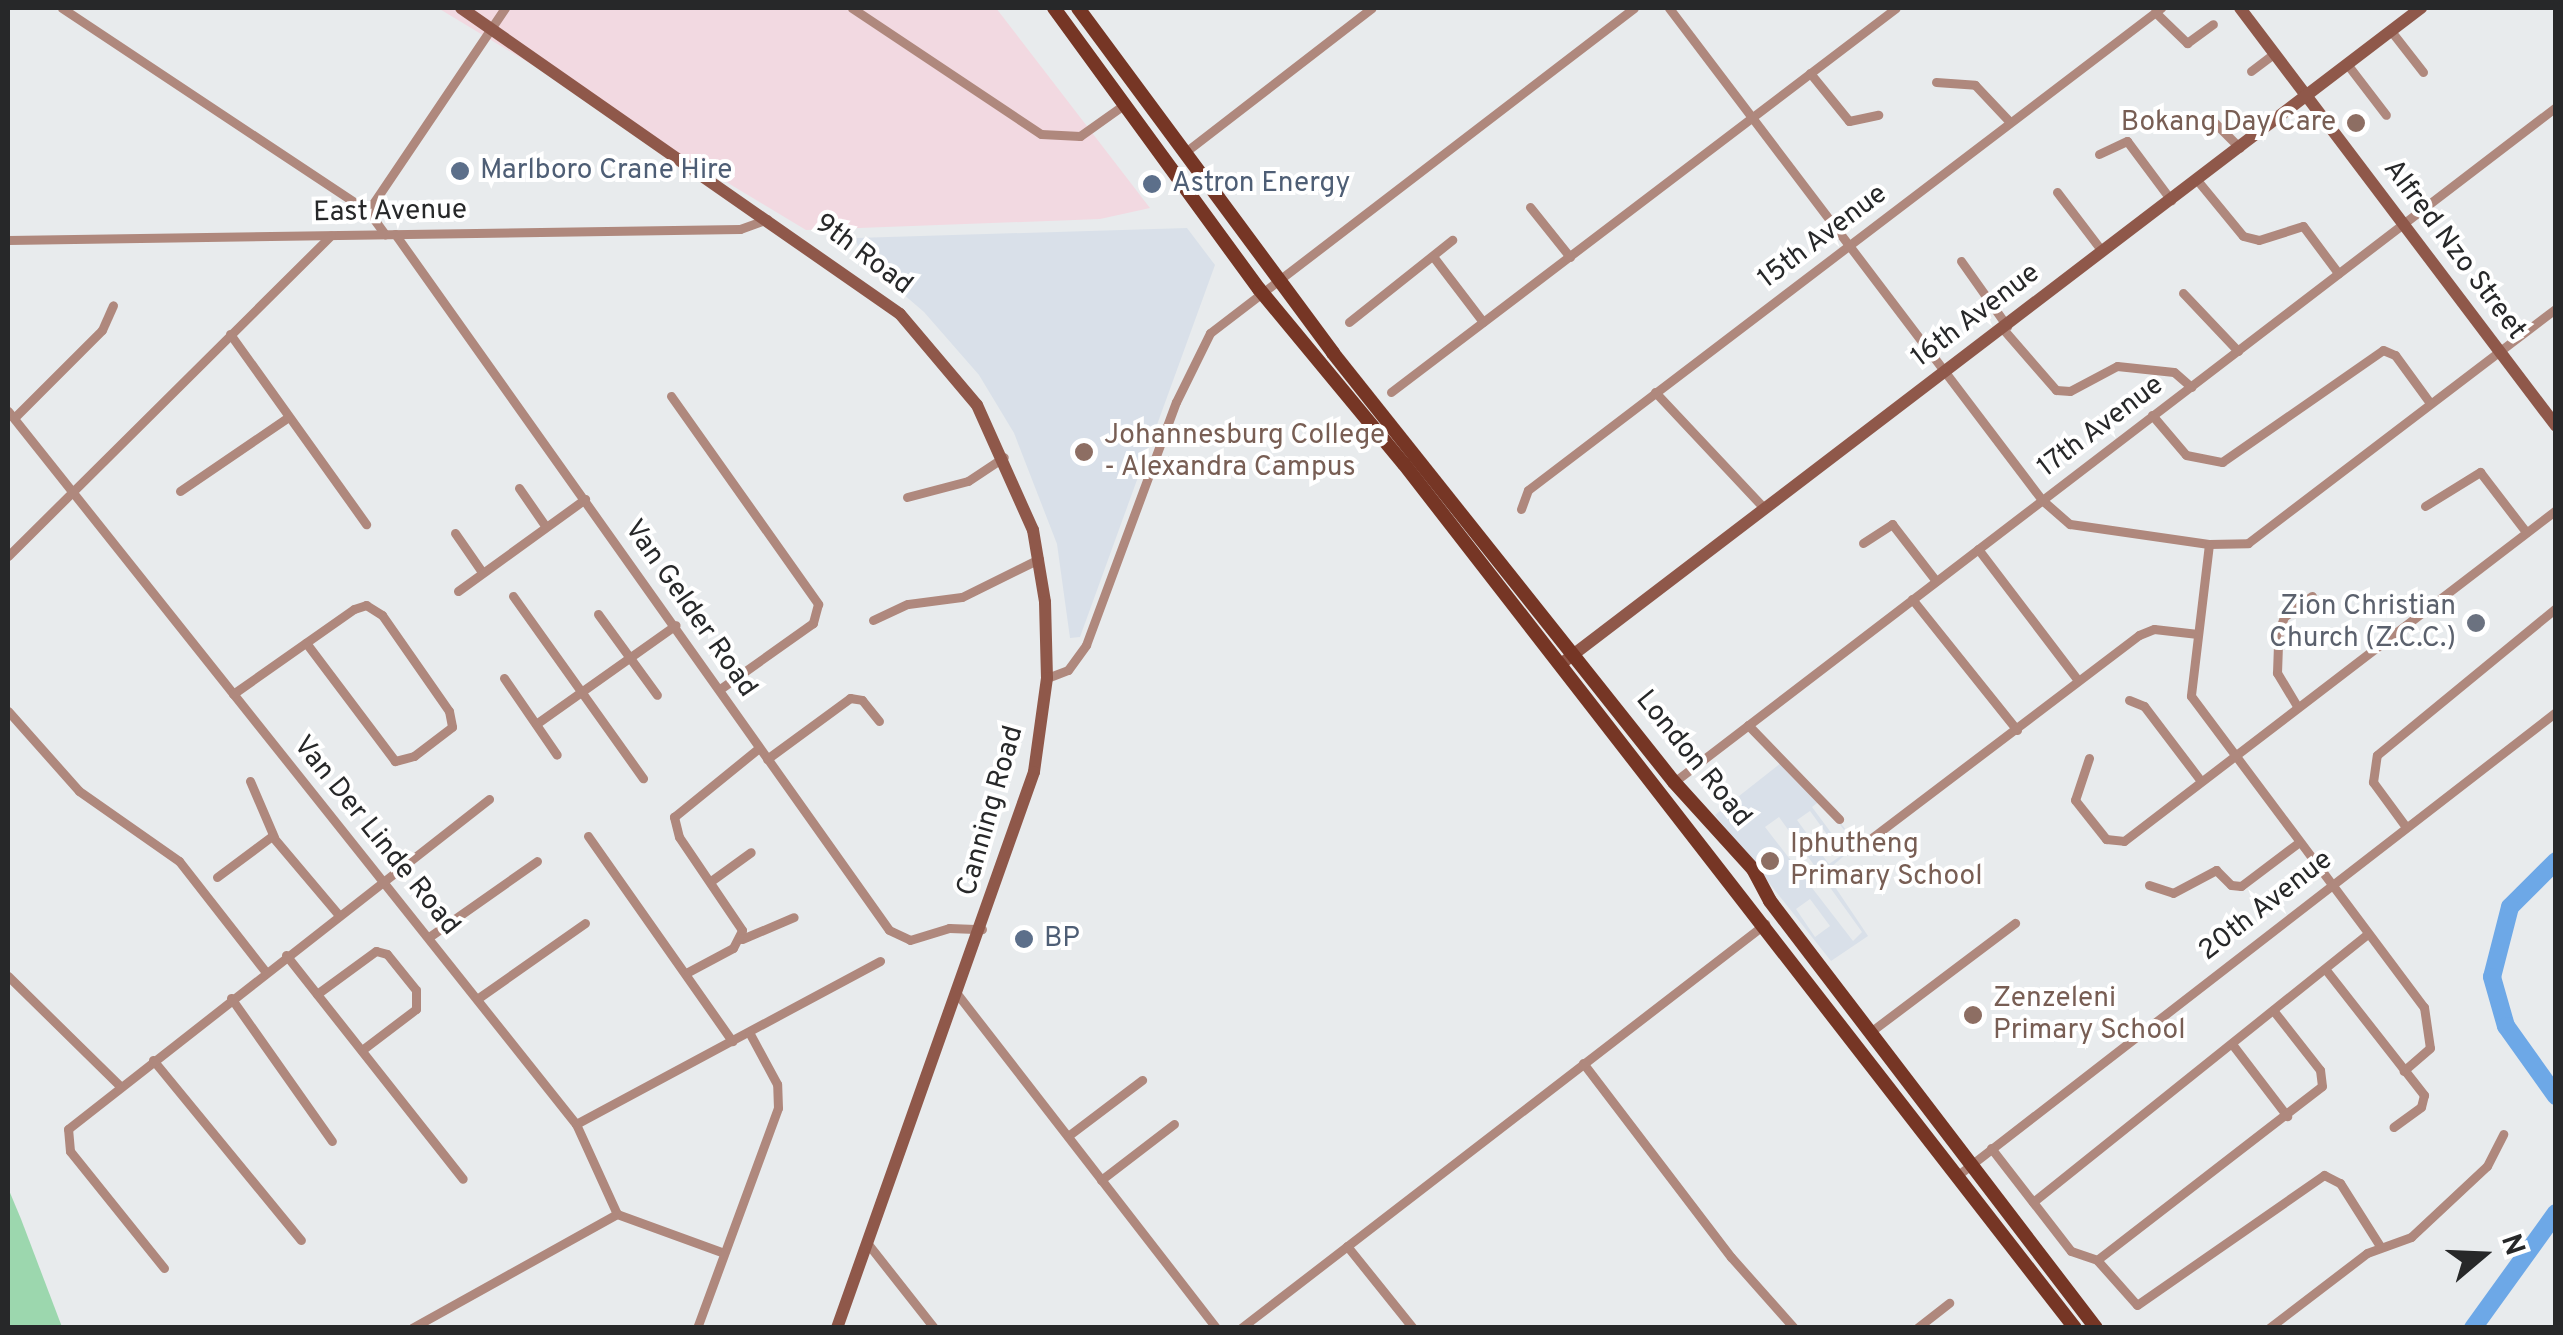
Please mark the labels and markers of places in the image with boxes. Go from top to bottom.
place label: Bokang Day Care [2121,106,2336,140]
marker: Bokang Day Care [2345,112,2367,134]
place label: Marlboro Crane Hire [480,154,732,188]
marker: Marlboro Crane Hire [449,160,471,182]
place label: Astron Energy [1172,167,1350,201]
marker: Astron Energy [1141,173,1163,195]
place label: Johannesburg College - Alexandra Campus [1104,419,1385,485]
marker: Johannesburg College - Alexandra Campus [1073,441,1095,463]
place label: Zion Christian Church (Z.C.C.) [2269,590,2456,656]
marker: Zion Christian Church (Z.C.C.) [2465,612,2487,634]
place label: Iphutheng Primary School [1790,828,1982,894]
marker: Iphutheng Primary School [1759,850,1781,872]
place label: BP [1044,922,1080,956]
marker: BP [1013,928,1035,950]
place label: Zenzeleni Primary School [1993,982,2185,1048]
marker: Zenzeleni Primary School [1962,1004,1984,1026]

